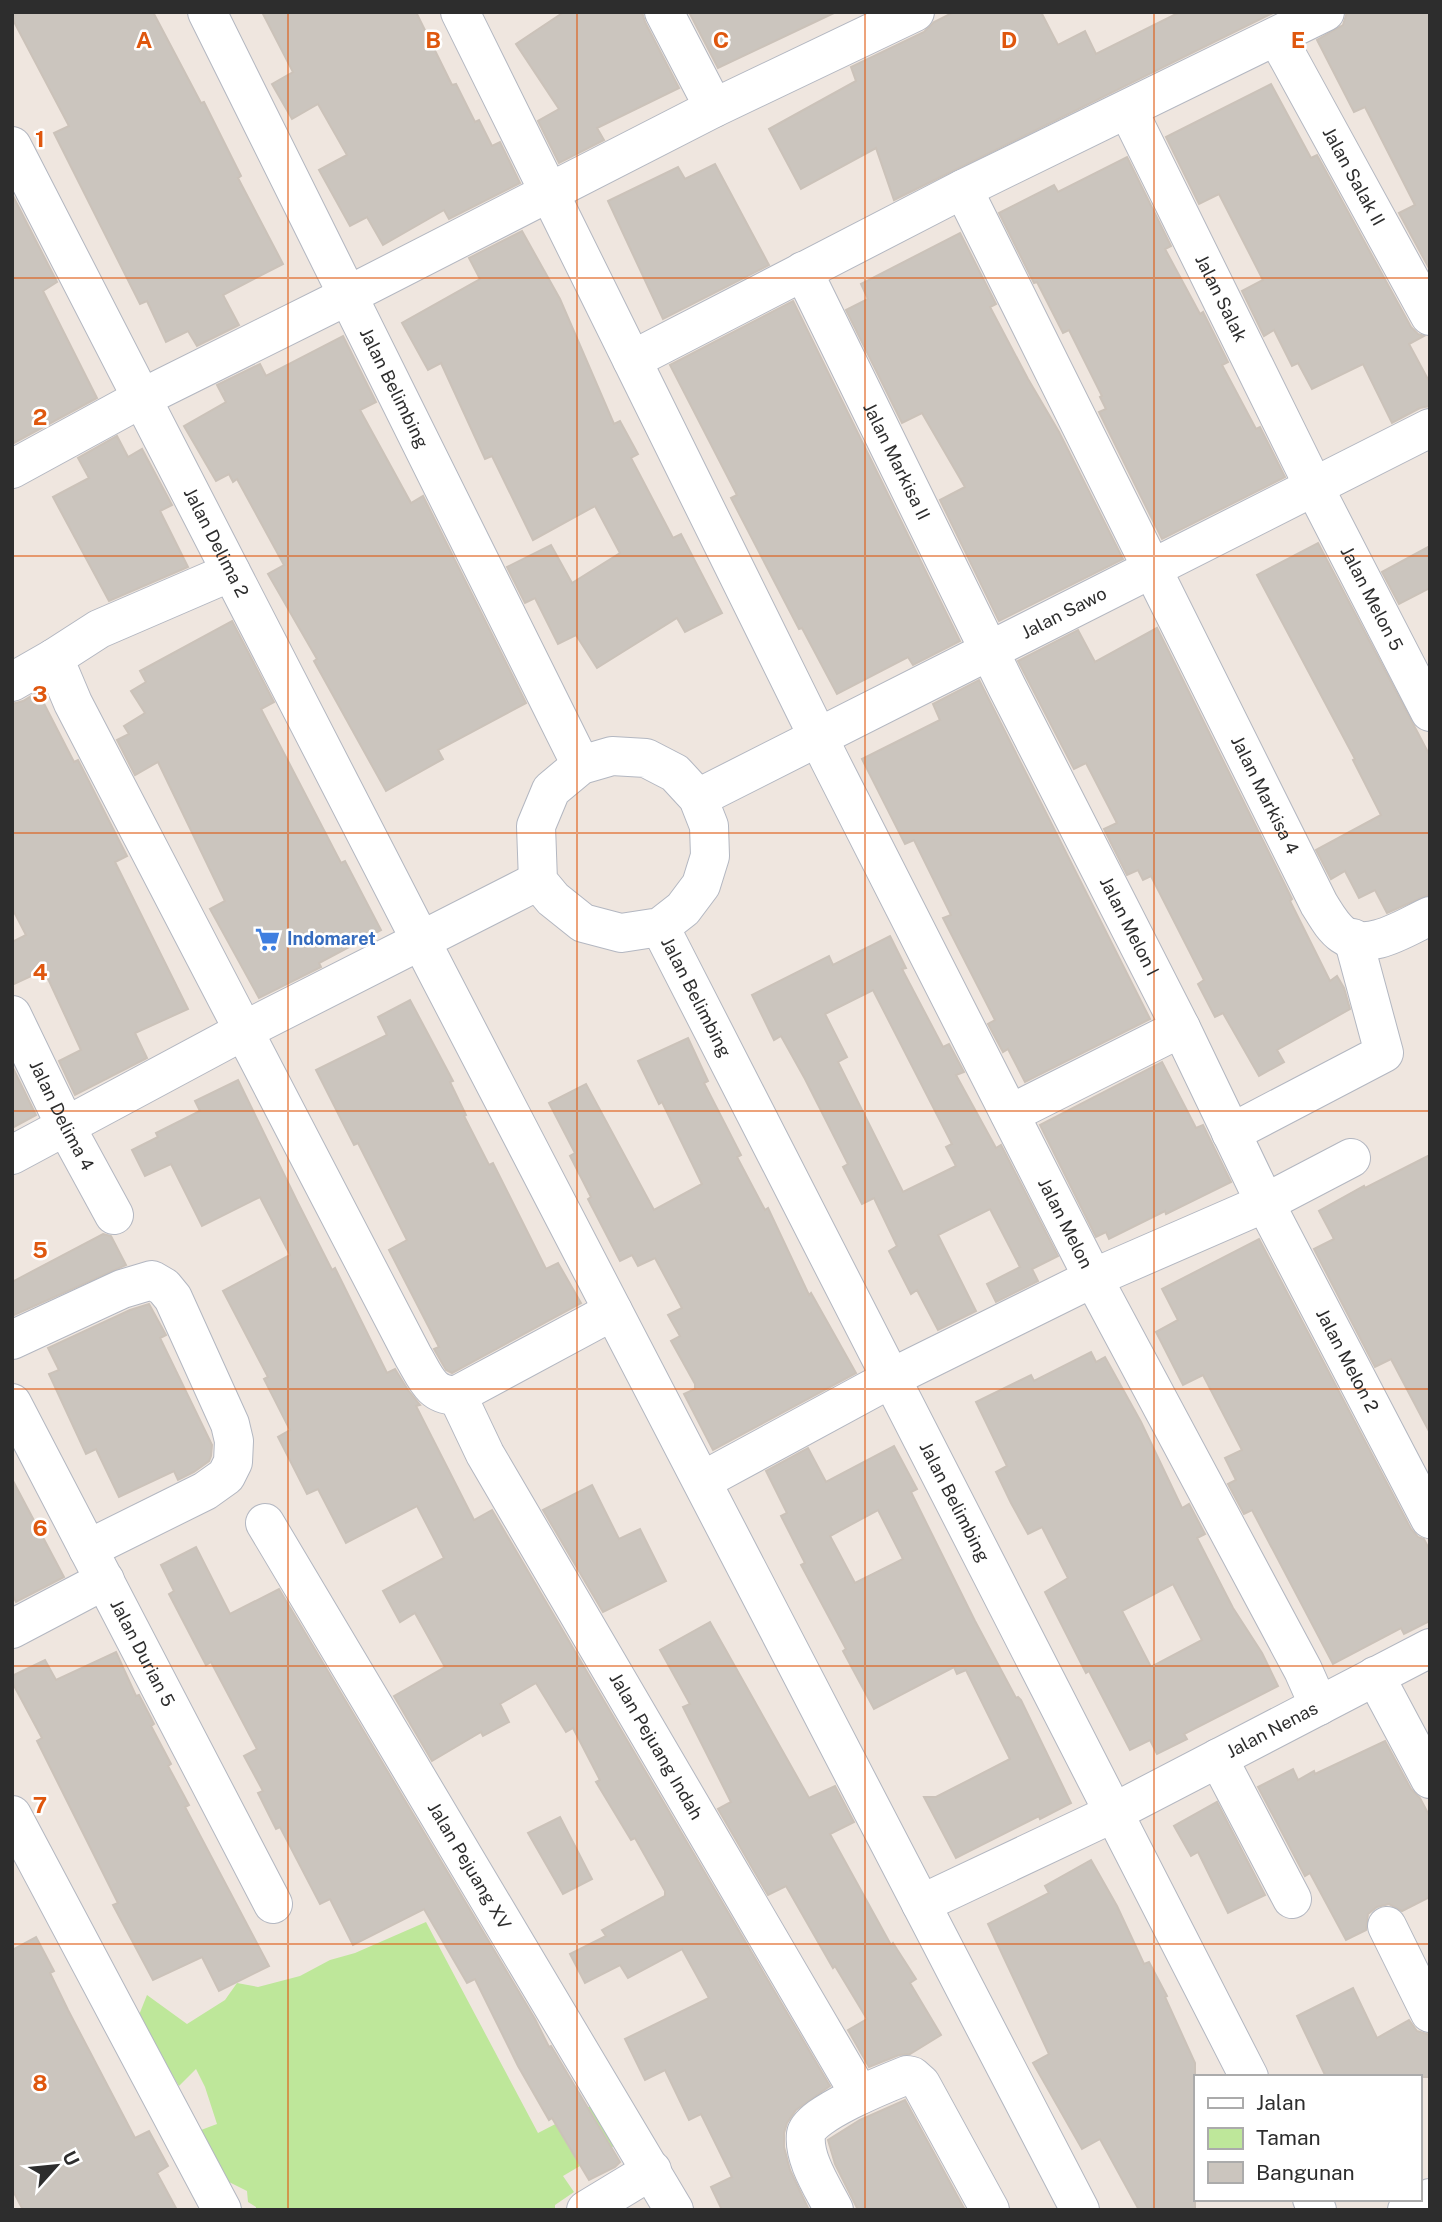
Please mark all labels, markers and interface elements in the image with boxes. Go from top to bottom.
text: A [136,26,153,53]
text: B [425,26,441,53]
text: C [713,26,729,53]
text: D [1001,26,1017,53]
text: E [1291,26,1305,53]
street label: Jalan Salak II [1318,123,1389,229]
text: 1 [35,125,45,152]
street label: Jalan Salak [1191,251,1252,345]
street label: Jalan Belimbing [356,324,433,452]
street label: Jalan Markisa II [859,399,934,523]
text: 2 [33,403,47,430]
street label: Jalan Delima 2 [180,484,253,601]
street label: Jalan Melon 5 [1336,543,1408,654]
street label: Jalan Sawo [1018,582,1110,643]
text: 3 [32,680,48,707]
street label: Jalan Markisa 4 [1227,732,1303,857]
street label: Jalan Melon I [1096,873,1163,979]
supermarket icon: Indomaret [253,925,281,953]
place label: Indomaret [287,928,376,949]
street label: Jalan Belimbing [657,934,736,1061]
text: 4 [32,958,48,985]
street label: Jalan Delima 4 [25,1057,99,1174]
street label: Jalan Melon [1034,1174,1097,1272]
text: 5 [32,1236,48,1263]
street label: Jalan Melon 2 [1312,1305,1383,1416]
street label: Jalan Belimbing [916,1438,994,1565]
text: 6 [32,1514,48,1541]
street label: Jalan Durian 5 [106,1596,179,1710]
street label: Jalan Pejuang Indah [605,1669,708,1823]
street label: Jalan Nenas [1223,1697,1321,1762]
text: 7 [33,1791,47,1818]
street label: Jalan Pejuang XV [424,1798,515,1933]
text: 8 [32,2069,48,2096]
legend [1194,2075,1421,2201]
text: Jalan [1256,2090,1306,2115]
text: Taman [1256,2125,1321,2150]
north arrow [21,2131,91,2201]
text: U [58,2147,84,2169]
text: Bangunan [1256,2160,1355,2185]

